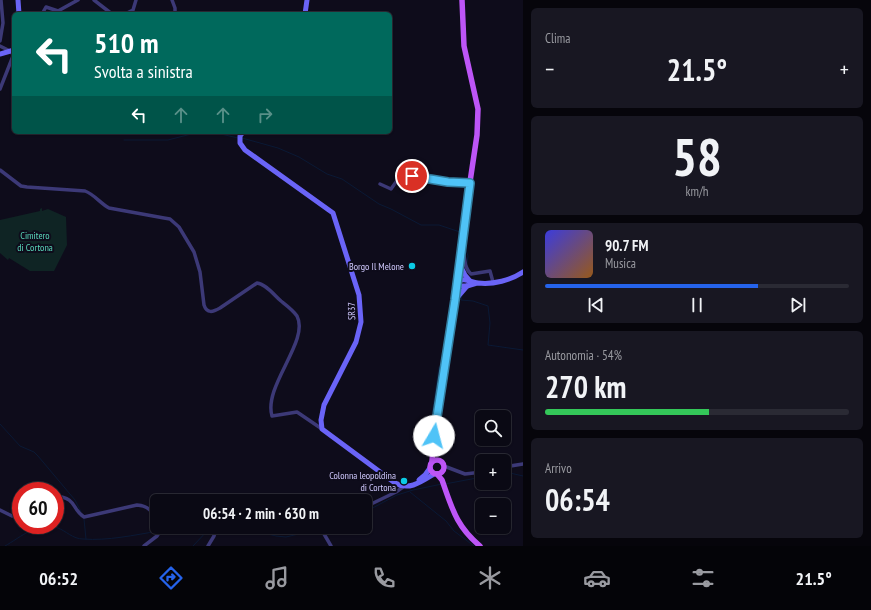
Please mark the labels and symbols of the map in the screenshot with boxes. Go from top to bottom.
pin [395,159,429,193]
park label: Cimitero di Cortona [17,229,53,254]
place label: Borgo Il Melone [349,260,404,273]
marker: Borgo Il Melone [407,261,417,271]
street label: SR37 [345,302,358,320]
position arrow [413,415,455,457]
place label: Colonna leopoldina di Cortona [329,469,396,494]
marker: Colonna leopoldina di Cortona [399,476,409,486]
speed limit sign: 60 [12,482,64,534]

